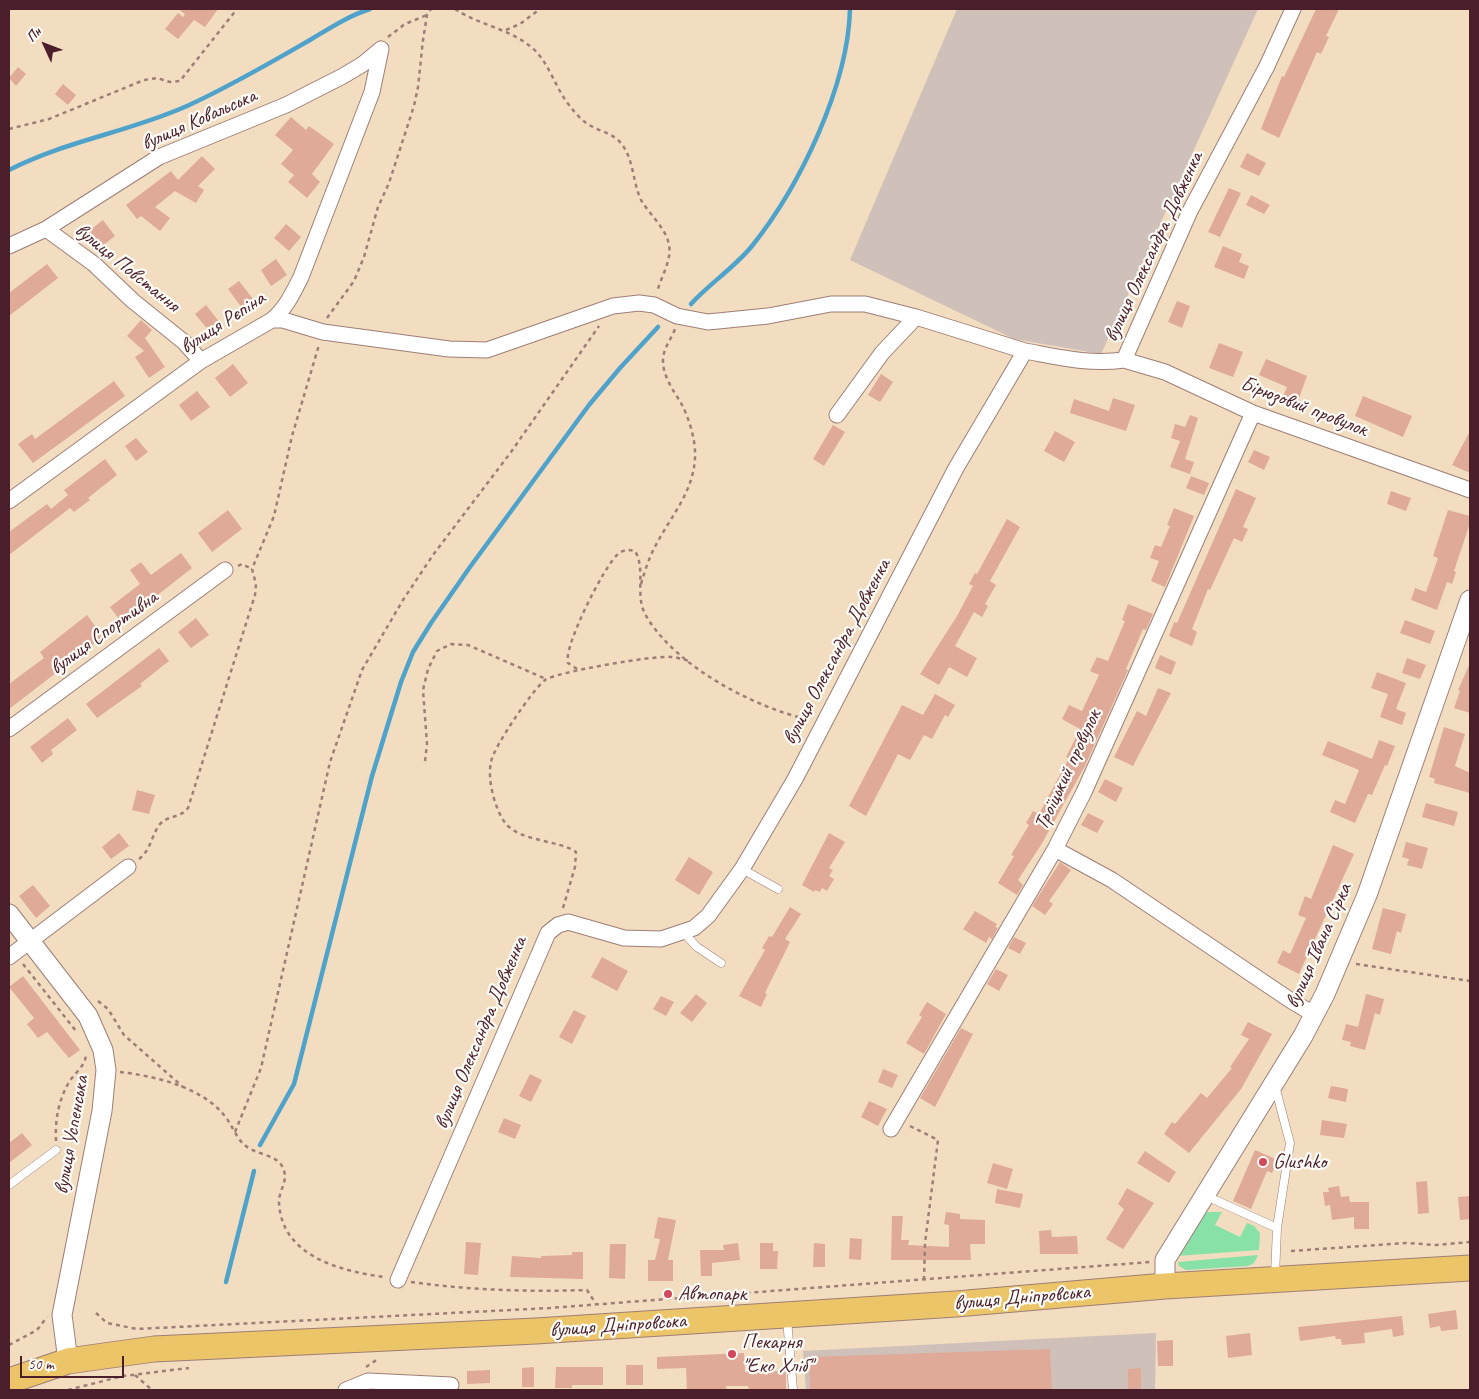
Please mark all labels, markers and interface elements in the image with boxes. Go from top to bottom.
north arrow [20,20,70,70]
text: Пн [22,23,45,46]
street label: вулиця Ковальська [138,83,260,157]
street label: вулиця Олександра Довженка [1099,148,1209,346]
street label: вулиця Повстання [69,218,185,318]
street label: вулиця Рєпіна [176,286,270,360]
street label: Бірюзовий провулок [1237,371,1371,443]
street label: вулиця Олександра Довженка [777,555,897,749]
street label: вулиця Спортивна [45,585,163,681]
street label: Троїцький провулок [1029,706,1107,834]
street label: вулиця Івана Сірка [1280,880,1358,1012]
street label: вулиця Олександра Довженка [429,933,533,1133]
street label: вулиця Успенська [49,1074,95,1196]
place label: Glushko [1273,1149,1327,1175]
marker: Glushko [1257,1156,1269,1168]
street label: вулиця Дніпровська [953,1280,1091,1316]
place label: Автопарк [678,1281,746,1307]
marker: Автопарк [662,1288,674,1300]
street label: вулиця Дніпровська [549,1309,687,1343]
place label: Пекарня "Еко Хліб" [742,1329,813,1379]
scale bar [22,1346,126,1378]
marker: Пекарня "Еко Хліб" [726,1348,738,1360]
text: 50 m [28,1355,54,1374]

